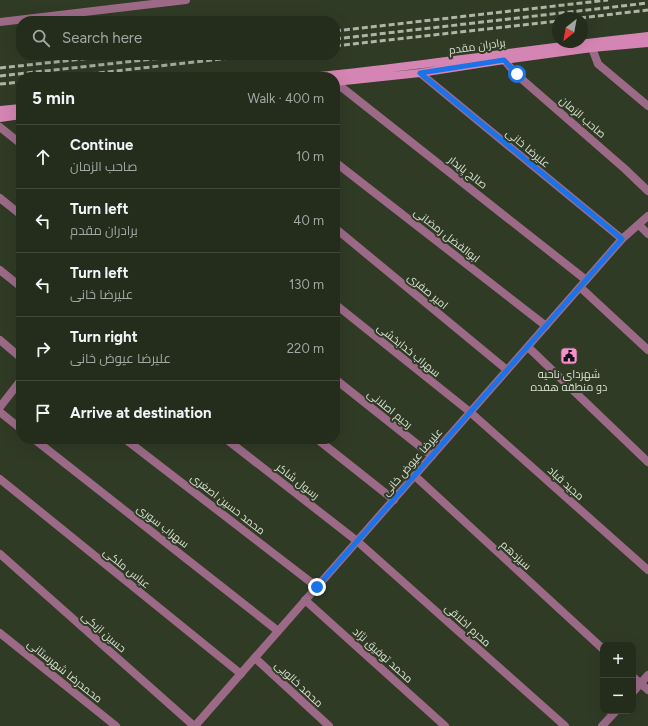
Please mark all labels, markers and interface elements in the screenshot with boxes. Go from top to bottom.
north arrow [552,12,588,48]
search box [16,16,340,60]
icon: search [30,27,52,49]
text: Search here [62,29,142,47]
street label: برادران مقدم [448,36,507,58]
route start [508,65,526,83]
text: 5 min [32,88,75,108]
text: Walk · 400 m [248,91,324,106]
street label: صاحب الزمان [557,94,608,141]
street label: علیرضا خانی [503,126,552,171]
text: Continue [70,136,133,154]
icon: ahead [32,146,54,168]
text: 10 m [296,149,324,164]
street label: صالح پایدار [444,153,490,192]
text: صاحب الزمان [70,159,137,174]
text: Turn left [70,200,128,218]
street label: ابوالفضل رمضانی [411,206,482,265]
icon: left [32,210,54,232]
text: 40 m [293,213,324,228]
text: برادران مقدم [70,223,138,238]
text: Turn left [70,264,128,282]
street label: امیر صفری [405,271,450,312]
icon: left [32,274,54,296]
text: 130 m [289,277,324,292]
text: علیرضا خانی [70,287,133,302]
street label: سهراب خدابخشی [374,321,443,380]
text: Turn right [70,328,138,346]
icon: right [32,338,54,360]
text: 220 m [287,341,324,356]
public building icon: شهردای ناحیه دو منطقه هفده [559,346,579,366]
text: علیرضا عیوض خانی [70,351,171,366]
place label: شهردای ناحیه دو منطقه هفده [531,368,607,394]
street label: رحیم اصلانی [364,387,415,432]
icon: arrive [32,402,54,424]
text: Arrive at destination [70,404,211,422]
street label: علیرضا عیوض خانی [379,426,445,499]
street label: رسول شاکر [273,460,322,502]
street label: مجید قباد [545,464,586,503]
street label: محمد حسین اصغری [188,471,268,538]
street label: سهراب سوری [134,502,191,551]
street label: سیزدهم [497,538,534,573]
street label: عباس ملکی [101,546,153,591]
route end [308,578,326,596]
street label: محرم اخلاقی [441,601,493,650]
street label: حسین ازبکی [79,609,129,655]
street label: محمد توفیق ‌نژاد [350,625,415,686]
street label: محمدرضا شهرستانی [25,637,105,706]
map controls [600,642,636,714]
button: + [600,642,636,678]
street label: محمد خالویی [272,659,325,710]
button: − [600,678,636,714]

